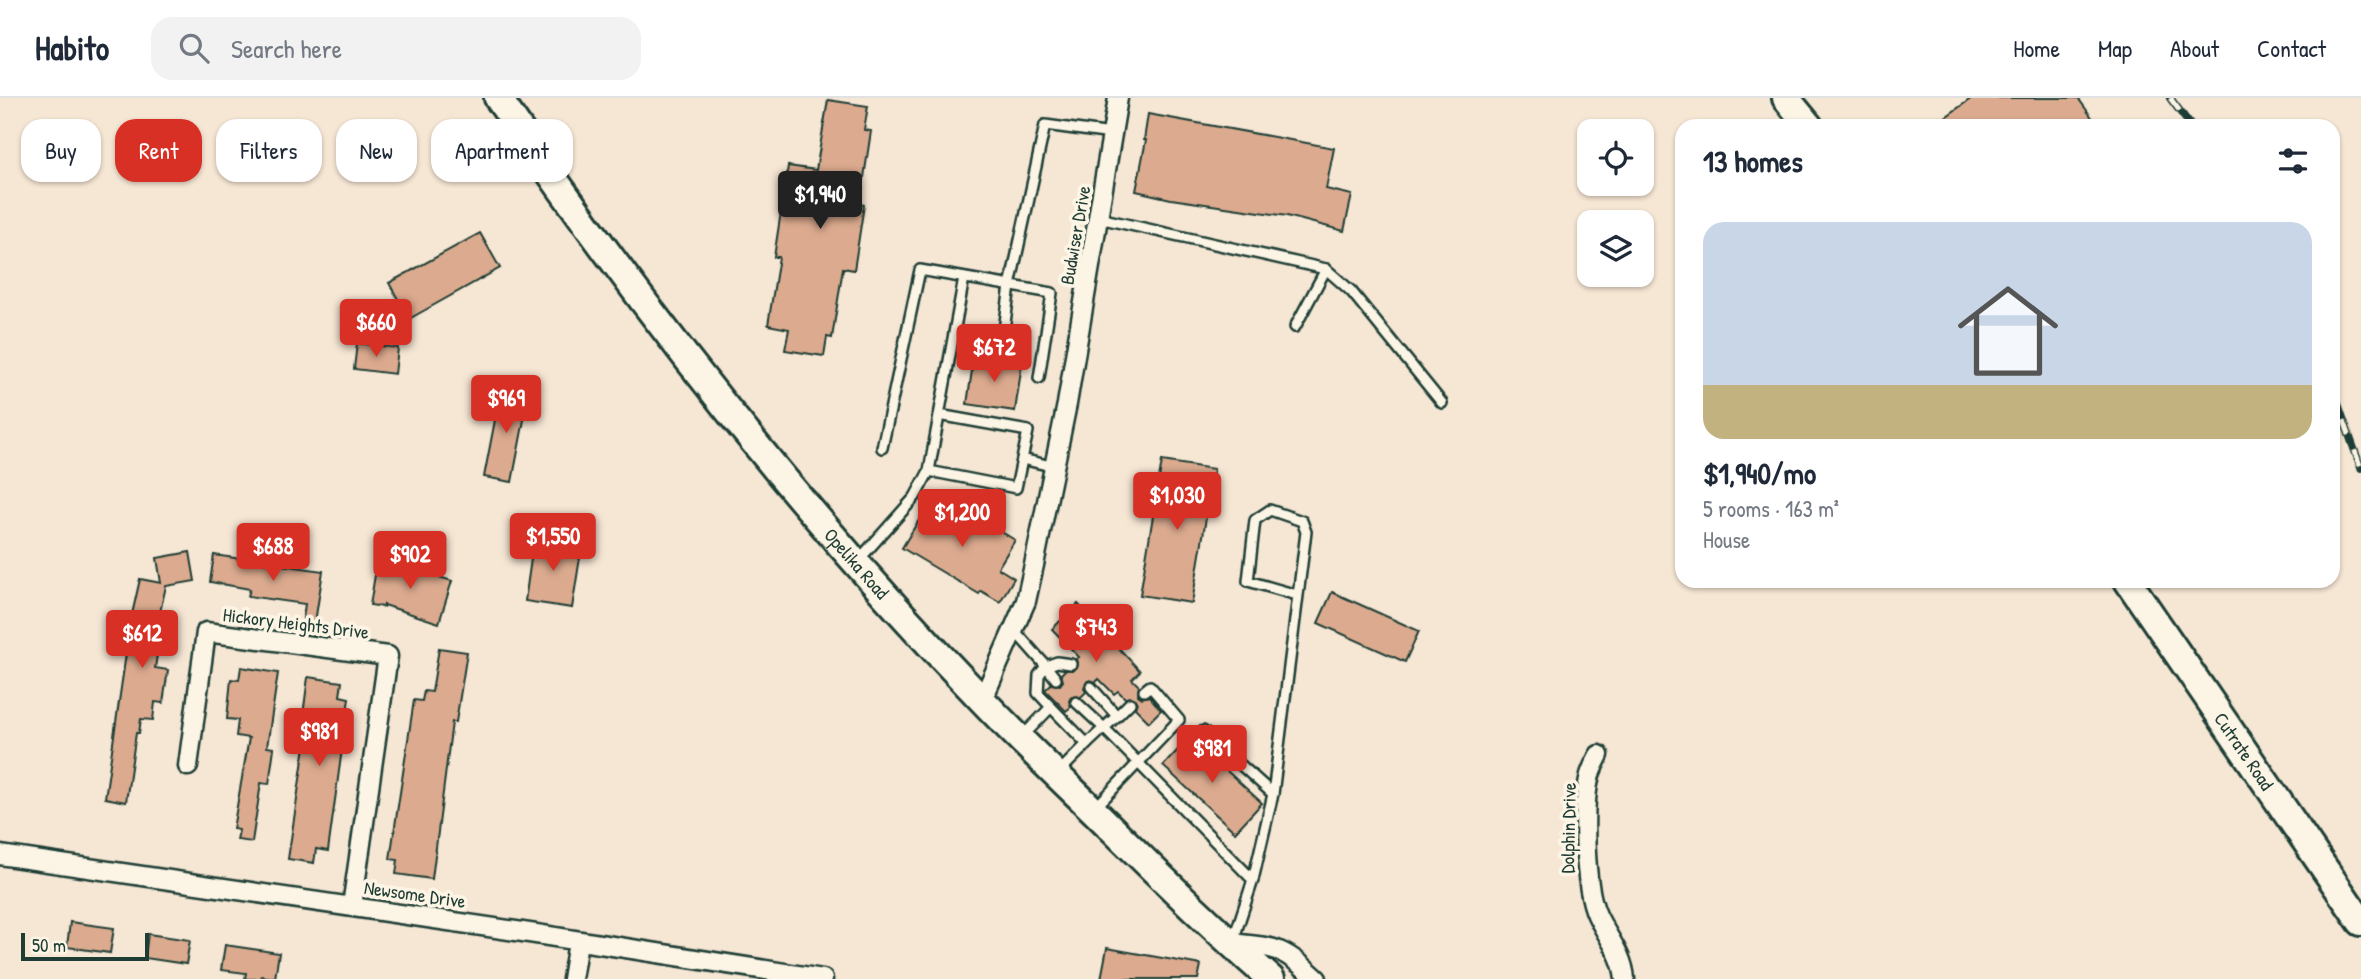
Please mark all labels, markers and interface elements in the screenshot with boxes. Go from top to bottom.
search box [151,17,641,80]
text: Habito [35,26,109,70]
icon: search [175,29,213,67]
text: Search here [231,31,342,66]
text: Home [2013,32,2060,64]
text: Map [2098,32,2132,64]
text: About [2170,32,2219,64]
text: Contact [2257,32,2326,64]
chip: Buy [21,119,101,182]
chip: Rent [115,119,202,182]
chip: Filters [216,119,322,182]
chip: New [336,119,417,182]
chip: Apartment [431,119,573,182]
map controls [1577,119,1654,287]
button: locate [1577,119,1654,196]
text: 13 homes [1703,141,1803,181]
icon: filters [2274,142,2312,180]
pin: $1,940 [763,172,877,231]
text: $1,940 [794,178,846,209]
street label: Budwiser Drive [1054,183,1097,287]
button: layers [1577,210,1654,287]
icon: home [1945,268,2071,394]
pin: $660 [335,300,417,359]
text: $660 [356,306,396,337]
pin: $672 [953,324,1035,384]
text: $672 [973,331,1016,362]
pin: $969 [465,376,547,435]
text: $969 [487,382,525,413]
text: $1,940/mo [1703,453,1816,493]
pin: $1,030 [1120,472,1234,532]
text: $1,030 [1149,479,1205,510]
pin: $1,200 [905,490,1019,549]
text: 5 rooms · 163 m² [1703,493,1839,524]
text: $1,200 [934,496,990,527]
pin: $1,550 [496,514,610,573]
text: $1,550 [526,520,580,551]
street label: Opelika Road [818,522,895,605]
pin: $688 [232,524,314,583]
text: House [1703,524,1750,555]
text: $688 [253,530,293,561]
pin: $902 [369,532,451,591]
text: $902 [389,538,431,569]
street label: Hickory Heights Drive [222,601,371,645]
pin: $743 [1055,604,1137,664]
pin: $612 [101,610,183,670]
text: $743 [1075,611,1117,642]
text: $612 [122,617,162,648]
street label: Cutrate Road [2208,707,2280,796]
pin: $981 [278,708,360,768]
text: $981 [300,715,338,746]
pin: $981 [1171,726,1253,785]
text: $981 [1193,732,1231,763]
street label: Dolphin Drive [1554,782,1582,874]
street label: Newsome Drive [363,874,468,914]
scale bar [21,930,149,962]
text: 50 m [32,932,66,958]

